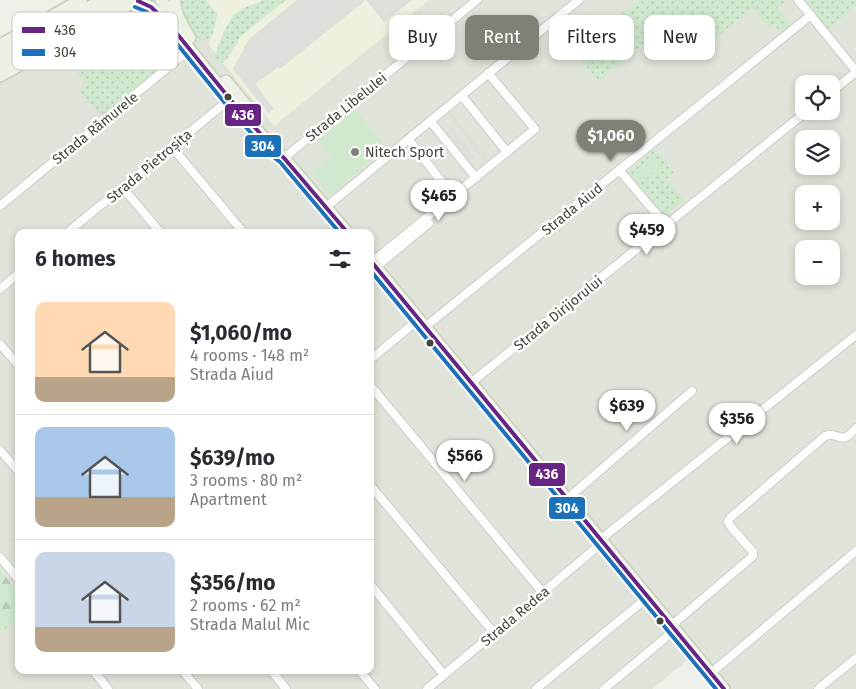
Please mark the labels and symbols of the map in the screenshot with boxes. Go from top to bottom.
legend [12,12,178,70]
text: 436 [54,22,76,39]
text: 304 [54,44,77,61]
street label: Strada Libelulei [302,69,390,145]
street label: Strada Rămurele [49,89,142,168]
unlabelled marker [223,92,233,102]
line badge: 436 [224,103,262,127]
text: 436 [232,107,255,124]
pin: $1,060 [570,120,652,162]
street label: Strada Pietroșița [103,126,196,208]
line badge: 304 [244,134,282,158]
text: 304 [250,138,275,155]
place label: Nitech Sport [365,144,445,161]
marker: Nitech Sport [349,146,361,158]
pin: $465 [409,180,469,222]
street label: Strada Aiud [538,180,606,239]
pin: $459 [617,214,677,256]
street label: Strada Dirijorului [511,272,606,354]
unlabelled marker [425,338,435,348]
pin: $639 [597,390,657,432]
pin: $356 [707,402,767,445]
pin: $566 [435,440,495,482]
line badge: 436 [528,462,566,487]
text: 436 [536,466,559,483]
line badge: 304 [548,496,586,520]
text: 304 [554,500,579,517]
street label: Strada Redea [478,583,553,650]
unlabelled marker [655,616,665,626]

